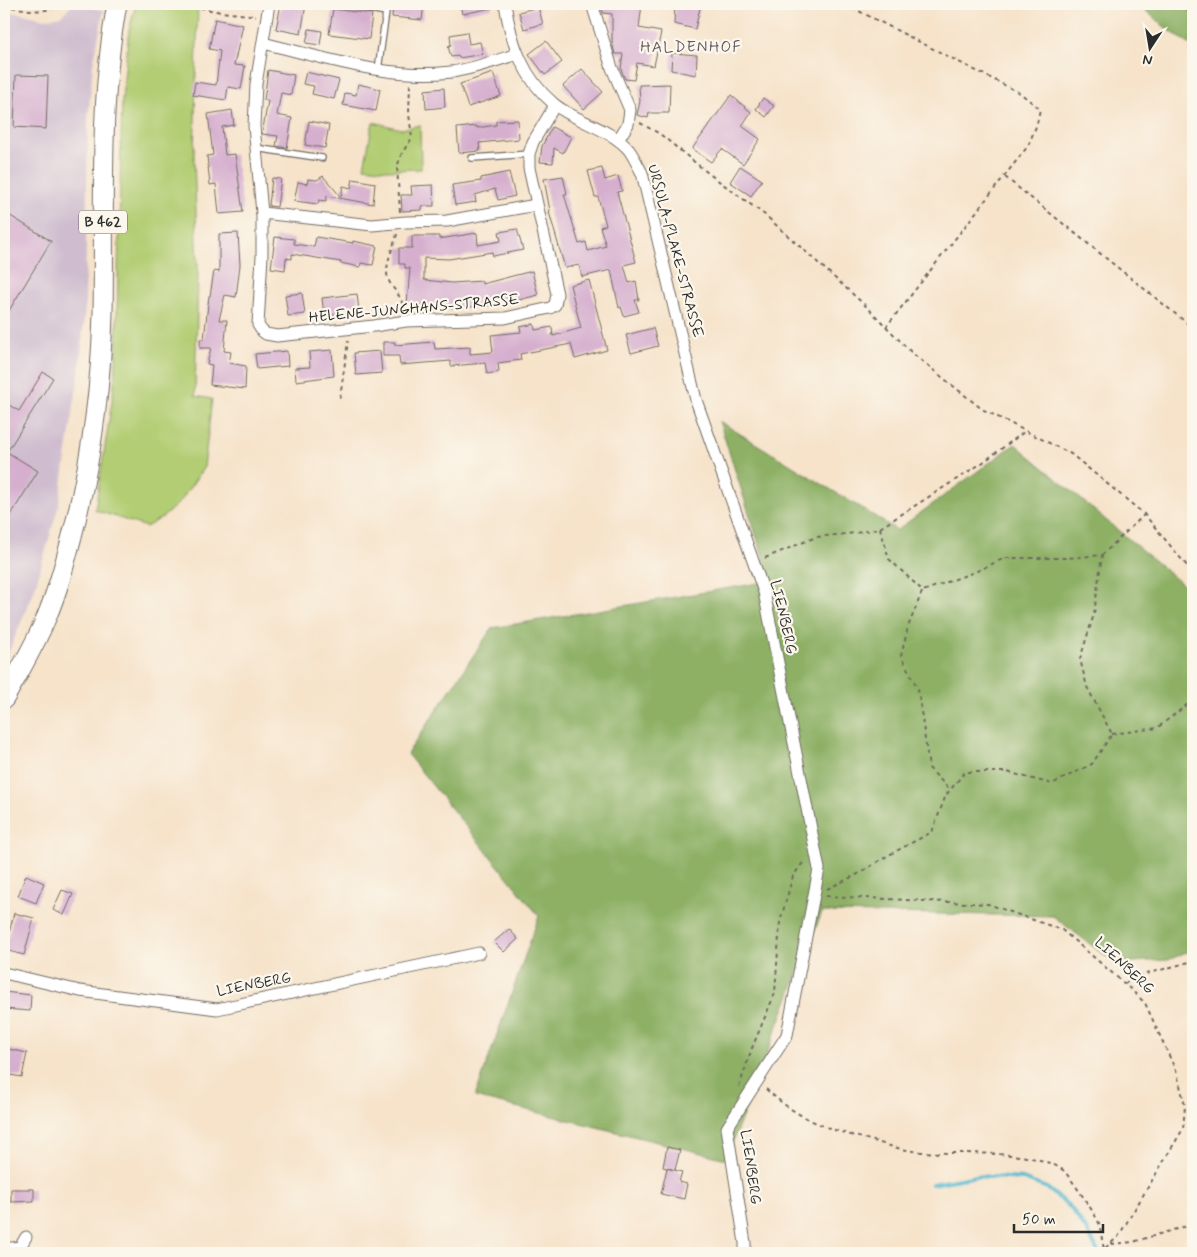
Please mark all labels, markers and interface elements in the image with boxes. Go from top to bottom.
north arrow [1124,22,1174,72]
district label: HALDENHOF [640,37,742,58]
text: N [1141,50,1154,70]
street label: URSULA-PLAKE-STRASSE [642,162,708,340]
road number: B 462 [79,210,127,233]
street label: HELENE-JUNGHANS-STRASSE [308,290,520,328]
street label: LIENBERG [765,578,801,656]
street label: LIENBERG [1090,933,1158,999]
street label: LIENBERG [215,968,293,1002]
street label: LIENBERG [735,1128,765,1206]
scale bar [1014,1202,1103,1234]
text: 50 m [1022,1210,1056,1230]

